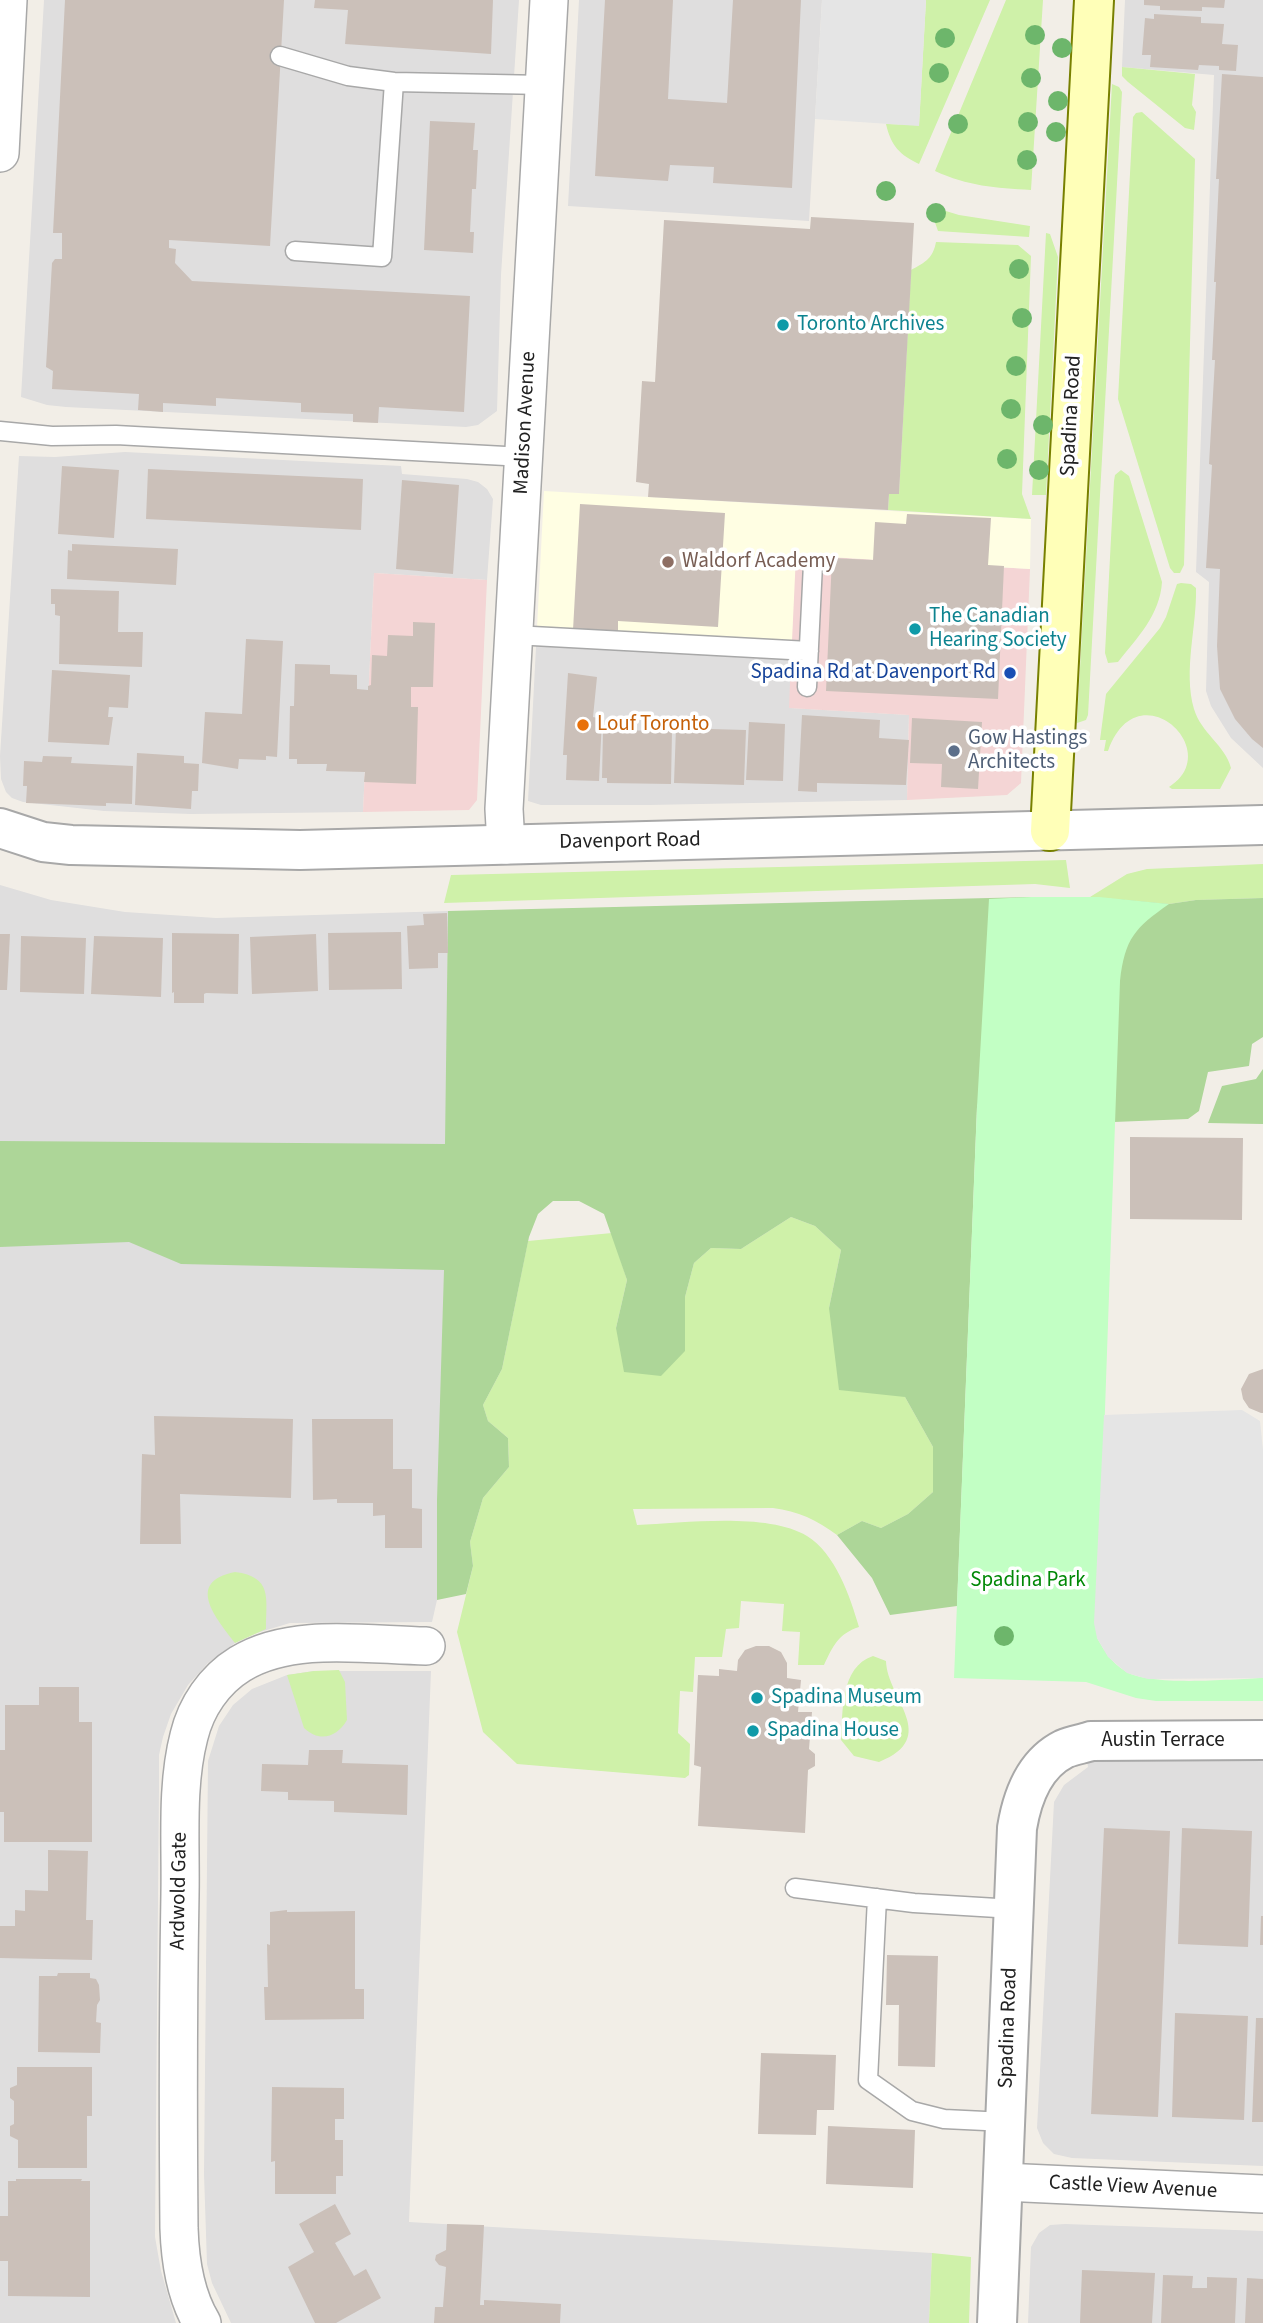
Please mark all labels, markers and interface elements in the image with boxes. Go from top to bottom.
place label: Toronto Archives [797,312,944,338]
marker: Toronto Archives [775,317,791,333]
street label: Madison Avenue [510,351,542,495]
street label: Spadina Road [1056,355,1088,477]
place label: Waldorf Academy [682,549,835,575]
marker: Waldorf Academy [660,554,676,570]
place label: The Canadian Hearing Society [929,604,1067,654]
marker: The Canadian Hearing Society [907,621,923,637]
place label: Spadina Rd at Davenport Rd [750,660,996,686]
marker: Spadina Rd at Davenport Rd [1002,665,1018,681]
place label: Louf Toronto [597,712,709,738]
marker: Louf Toronto [575,717,591,733]
place label: Gow Hastings Architects [968,726,1087,776]
marker: Gow Hastings Architects [946,743,962,759]
street label: Davenport Road [559,828,701,856]
park label: Spadina Park [970,1568,1086,1594]
place label: Spadina Museum [771,1685,922,1711]
marker: Spadina Museum [749,1690,765,1706]
place label: Spadina House [767,1718,899,1744]
marker: Spadina House [745,1723,761,1739]
street label: Austin Terrace [1101,1728,1225,1754]
street label: Ardwold Gate [166,1832,194,1950]
street label: Spadina Road [994,1967,1024,2089]
street label: Castle View Avenue [1048,2171,1218,2205]

